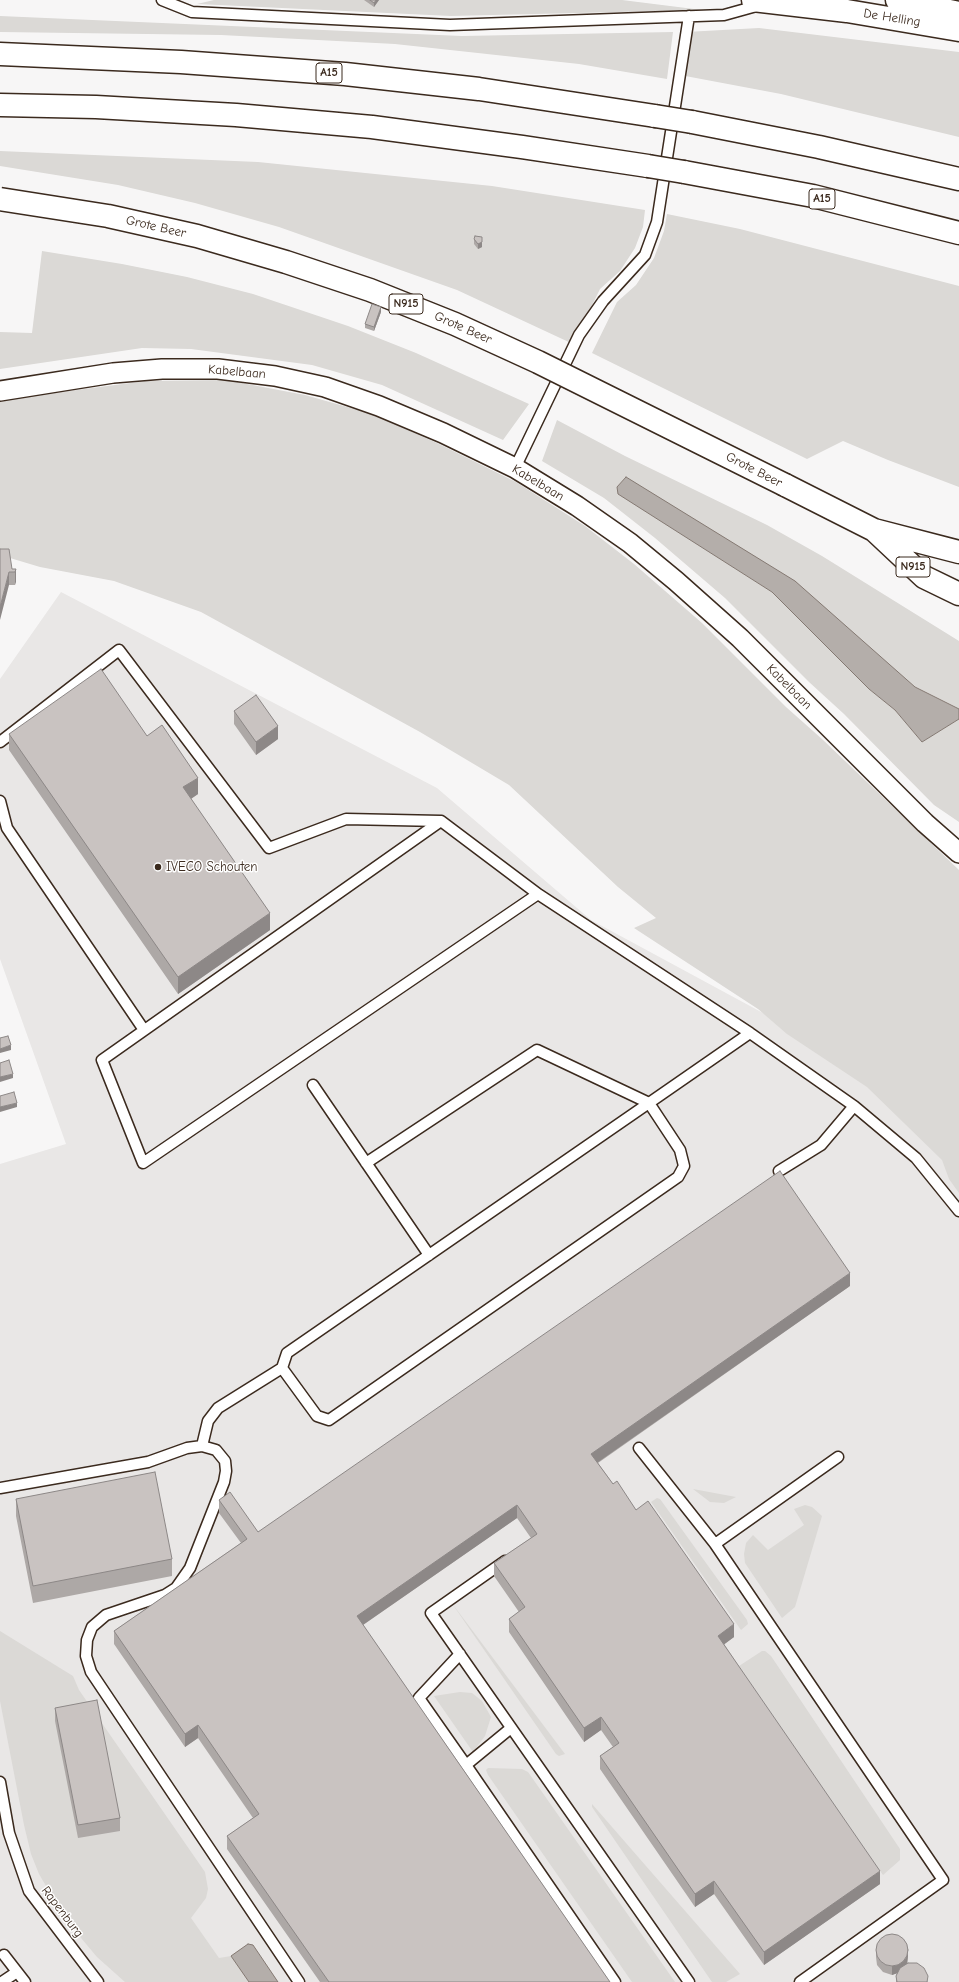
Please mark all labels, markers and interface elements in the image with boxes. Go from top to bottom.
street label: De Helling [862,6,922,30]
road number: A15 [316,63,342,83]
road number: A15 [809,189,835,209]
street label: Grote Beer [124,212,188,242]
road number: N915 [389,294,423,314]
street label: Grote Beer [432,308,494,348]
street label: Kabelbaan [207,362,267,382]
street label: Grote Beer [723,449,785,491]
street label: Kabelbaan [509,461,567,505]
road number: N915 [896,557,930,577]
street label: Kabelbaan [763,661,815,713]
place label: IVECO Schouten [166,859,257,875]
marker: IVECO Schouten [153,862,163,872]
street label: Rapenburg [38,1883,86,1941]

